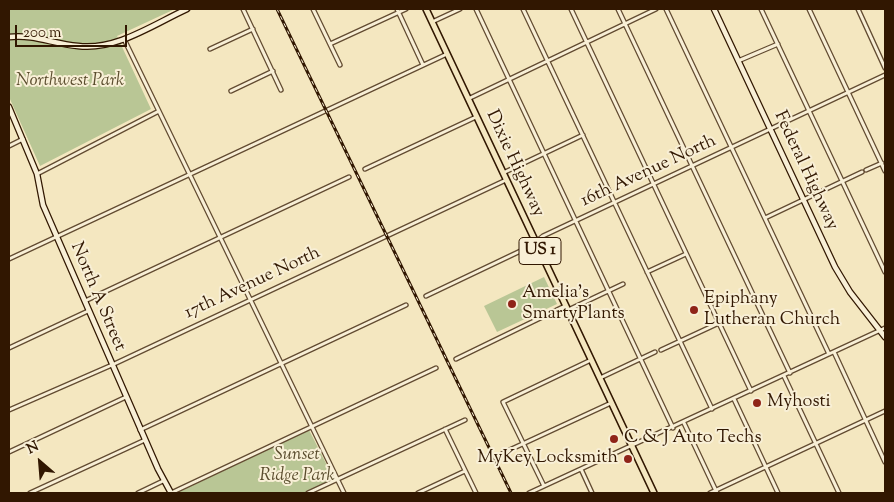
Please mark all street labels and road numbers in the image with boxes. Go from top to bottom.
street label: Dixie Highway [480,107,548,221]
street label: Federal Highway [768,108,842,234]
street label: 16th Avenue North [578,131,720,213]
road number: US 1 [519,238,561,264]
street label: North A Street [64,239,130,355]
street label: 17th Avenue North [182,243,324,325]

